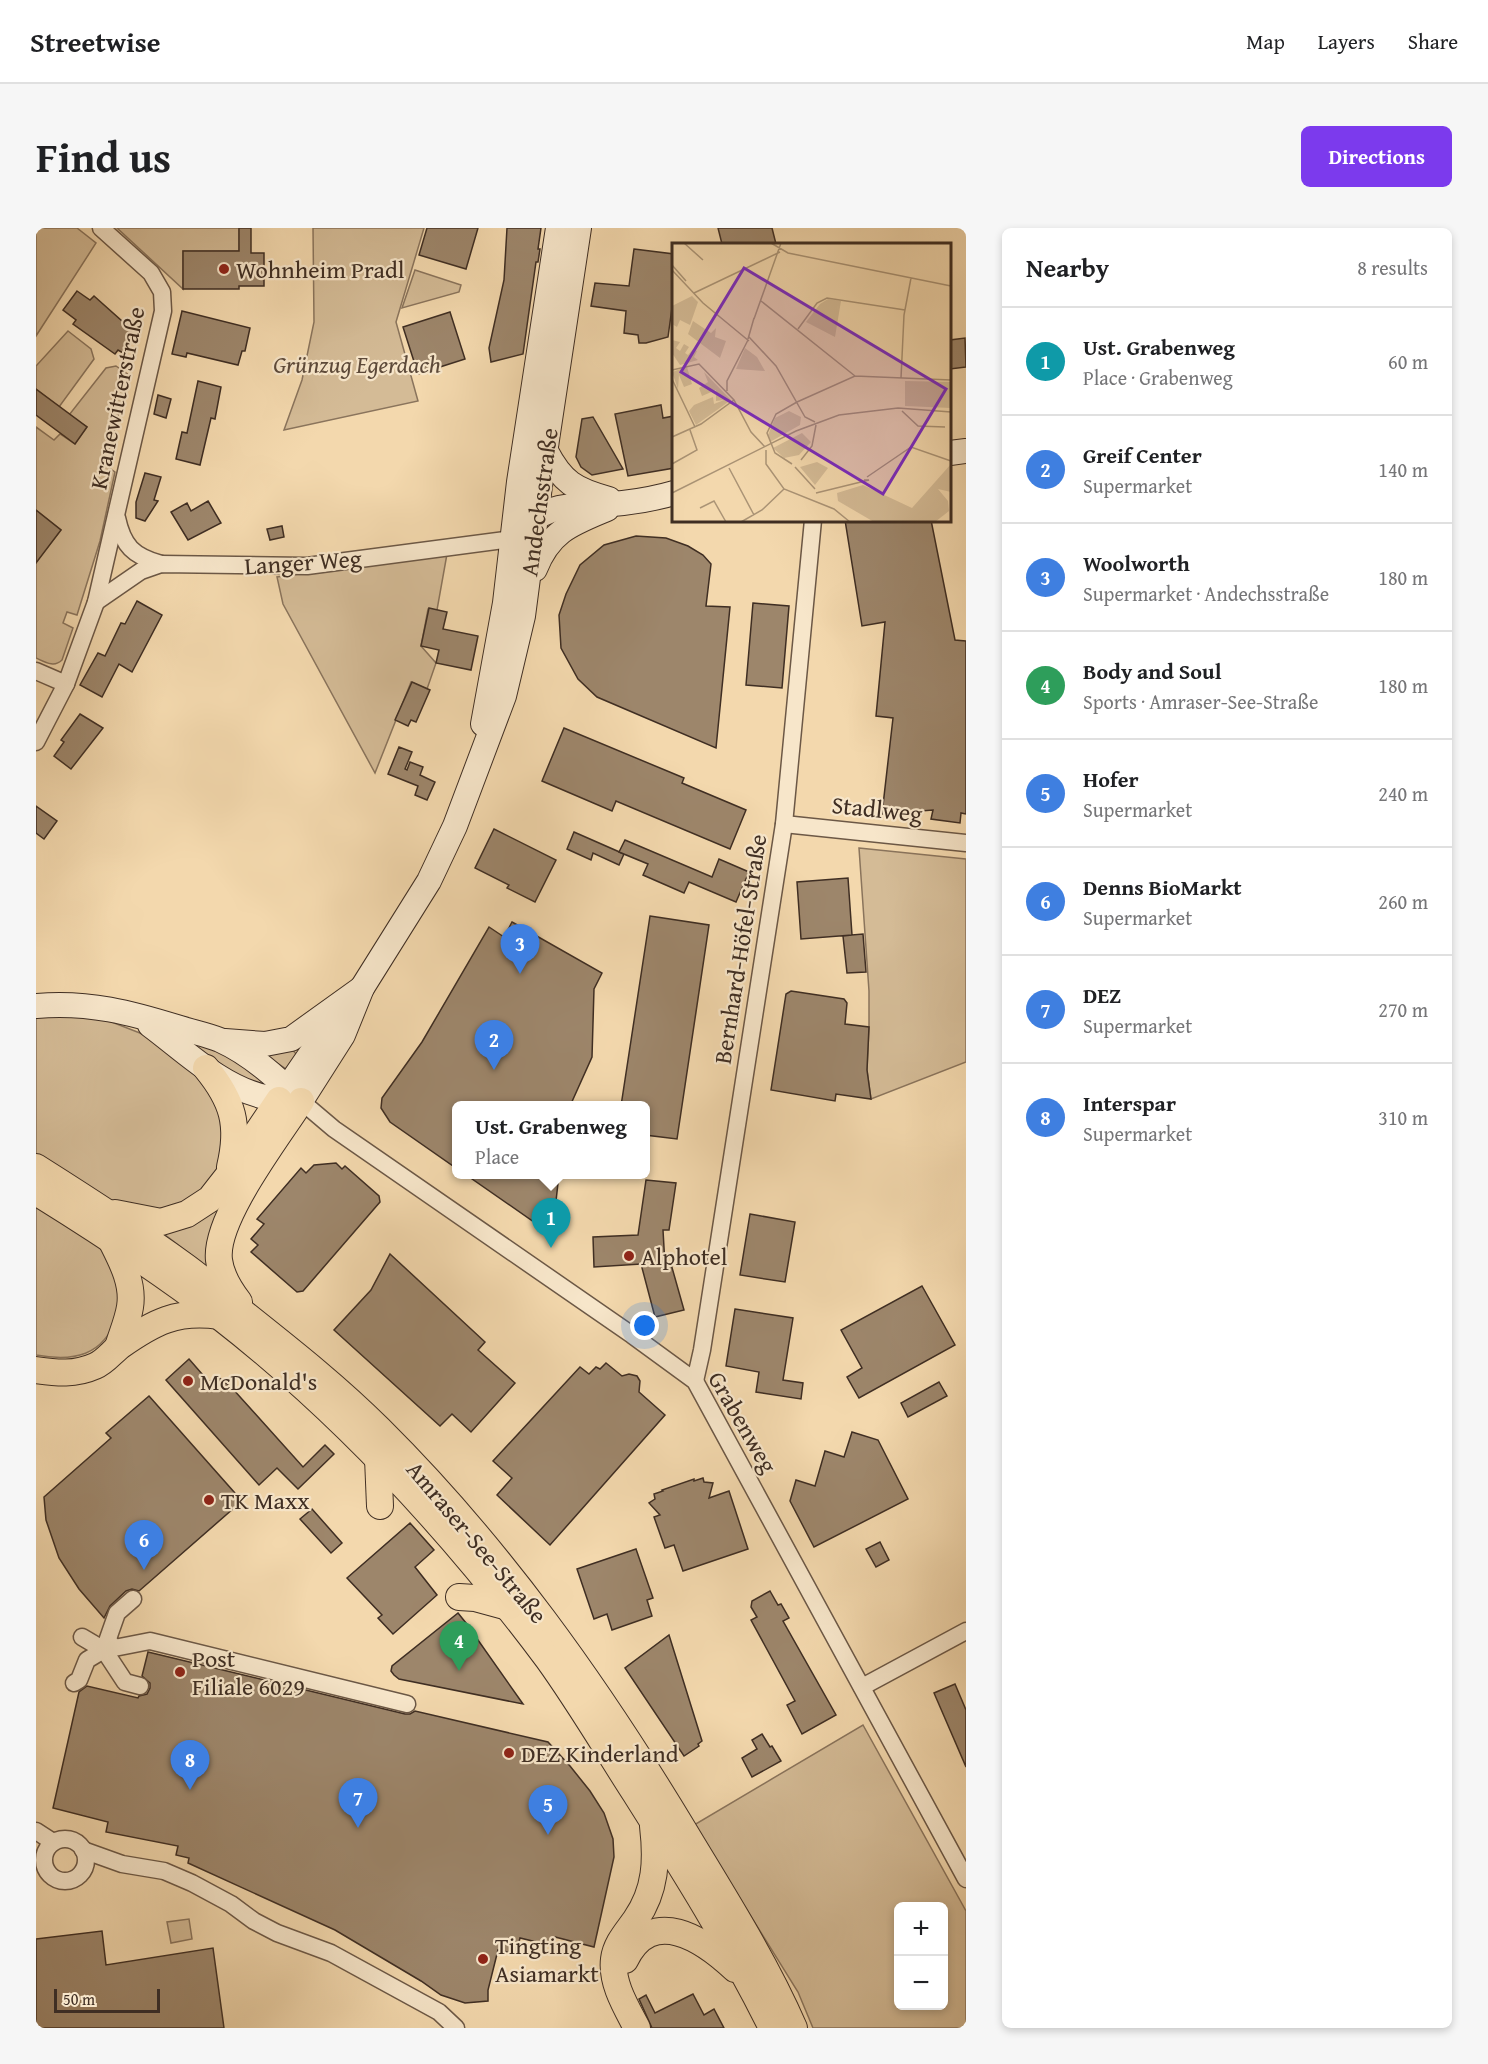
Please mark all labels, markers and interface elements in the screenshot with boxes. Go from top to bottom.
text: Streetwise [30,21,160,62]
text: Map [1246,26,1285,57]
text: Layers [1318,26,1375,57]
text: Share [1408,26,1458,57]
text: Find us [36,126,171,187]
button: Directions [1301,126,1452,187]
inset map [672,243,951,522]
text: Nearby [1026,248,1109,287]
place label: Wohnheim Pradl [236,252,405,287]
text: 8 results [1357,253,1428,282]
marker: Wohnheim Pradl [217,262,231,276]
street label: Kranewitterstraße [81,303,153,493]
text: Ust. Grabenweg [1083,331,1235,363]
park label: Grünzug Egerdach [273,347,441,382]
text: 1 [1040,347,1051,376]
text: 60 m [1388,347,1428,376]
text: Place · Grabenweg [1083,363,1233,392]
street label: Andechsstraße [511,425,567,579]
text: Greif Center [1083,439,1202,471]
text: 2 [1040,455,1051,484]
text: 140 m [1378,455,1428,484]
text: Supermarket [1083,471,1192,500]
street label: Langer Weg [243,540,363,584]
text: Woolworth [1083,547,1190,579]
text: 3 [1040,563,1051,592]
text: 180 m [1378,563,1428,592]
text: Supermarket · Andechsstraße [1083,579,1329,608]
text: Body and Soul [1083,655,1222,687]
text: 4 [1040,671,1051,700]
text: 180 m [1378,671,1428,700]
text: Sports · Amraser-See-Straße [1083,687,1318,716]
text: Hofer [1083,763,1139,795]
text: 5 [1040,779,1051,808]
text: 240 m [1378,779,1428,808]
street label: Stadlweg [830,787,924,831]
text: Supermarket [1083,795,1192,824]
street label: Bernhard-Höfel-Straße [705,831,775,1067]
text: Denns BioMarkt [1083,871,1242,903]
text: 6 [1040,887,1051,916]
text: 260 m [1378,887,1428,916]
text: Supermarket [1083,903,1192,932]
pin: 3 [500,924,540,974]
text: DEZ [1083,979,1121,1011]
text: 7 [1040,995,1051,1024]
text: 270 m [1378,995,1428,1024]
text: Supermarket [1083,1011,1192,1040]
pin: 2 [474,1020,514,1070]
text: Interspar [1083,1087,1176,1119]
popup [452,1101,650,1179]
text: 8 [1040,1103,1051,1132]
text: 310 m [1378,1103,1428,1132]
text: Ust. Grabenweg [475,1110,627,1142]
text: Supermarket [1083,1119,1192,1148]
text: Place [475,1142,519,1171]
pin: 1 [532,1198,570,1248]
place label: Alphotel [641,1239,728,1274]
marker: Alphotel [622,1249,636,1263]
your location [630,1311,659,1340]
place label: McDonald's [200,1364,317,1399]
street label: Grabenweg [700,1365,786,1479]
marker: McDonald's [181,1374,195,1388]
street label: Amraser-See-Straße [398,1453,556,1631]
place label: TK Maxx [221,1483,310,1518]
marker: TK Maxx [202,1493,216,1507]
pin: 6 [124,1520,164,1570]
pin: 4 [440,1622,478,1671]
place label: Post Filiale 6029 [192,1641,305,1704]
marker: Post Filiale 6029 [173,1665,187,1679]
place label: DEZ Kinderland [521,1736,679,1771]
pin: 8 [170,1740,210,1790]
marker: DEZ Kinderland [502,1746,516,1760]
pin: 7 [338,1778,378,1828]
pin: 5 [528,1786,568,1835]
map controls [894,1902,948,2010]
button: + [894,1902,948,1956]
place label: Tingting Asiamarkt [495,1928,599,1991]
marker: Tingting Asiamarkt [476,1952,490,1966]
button: − [894,1956,948,2010]
scale bar [54,1986,160,2014]
text: 50 m [63,1987,95,2011]

